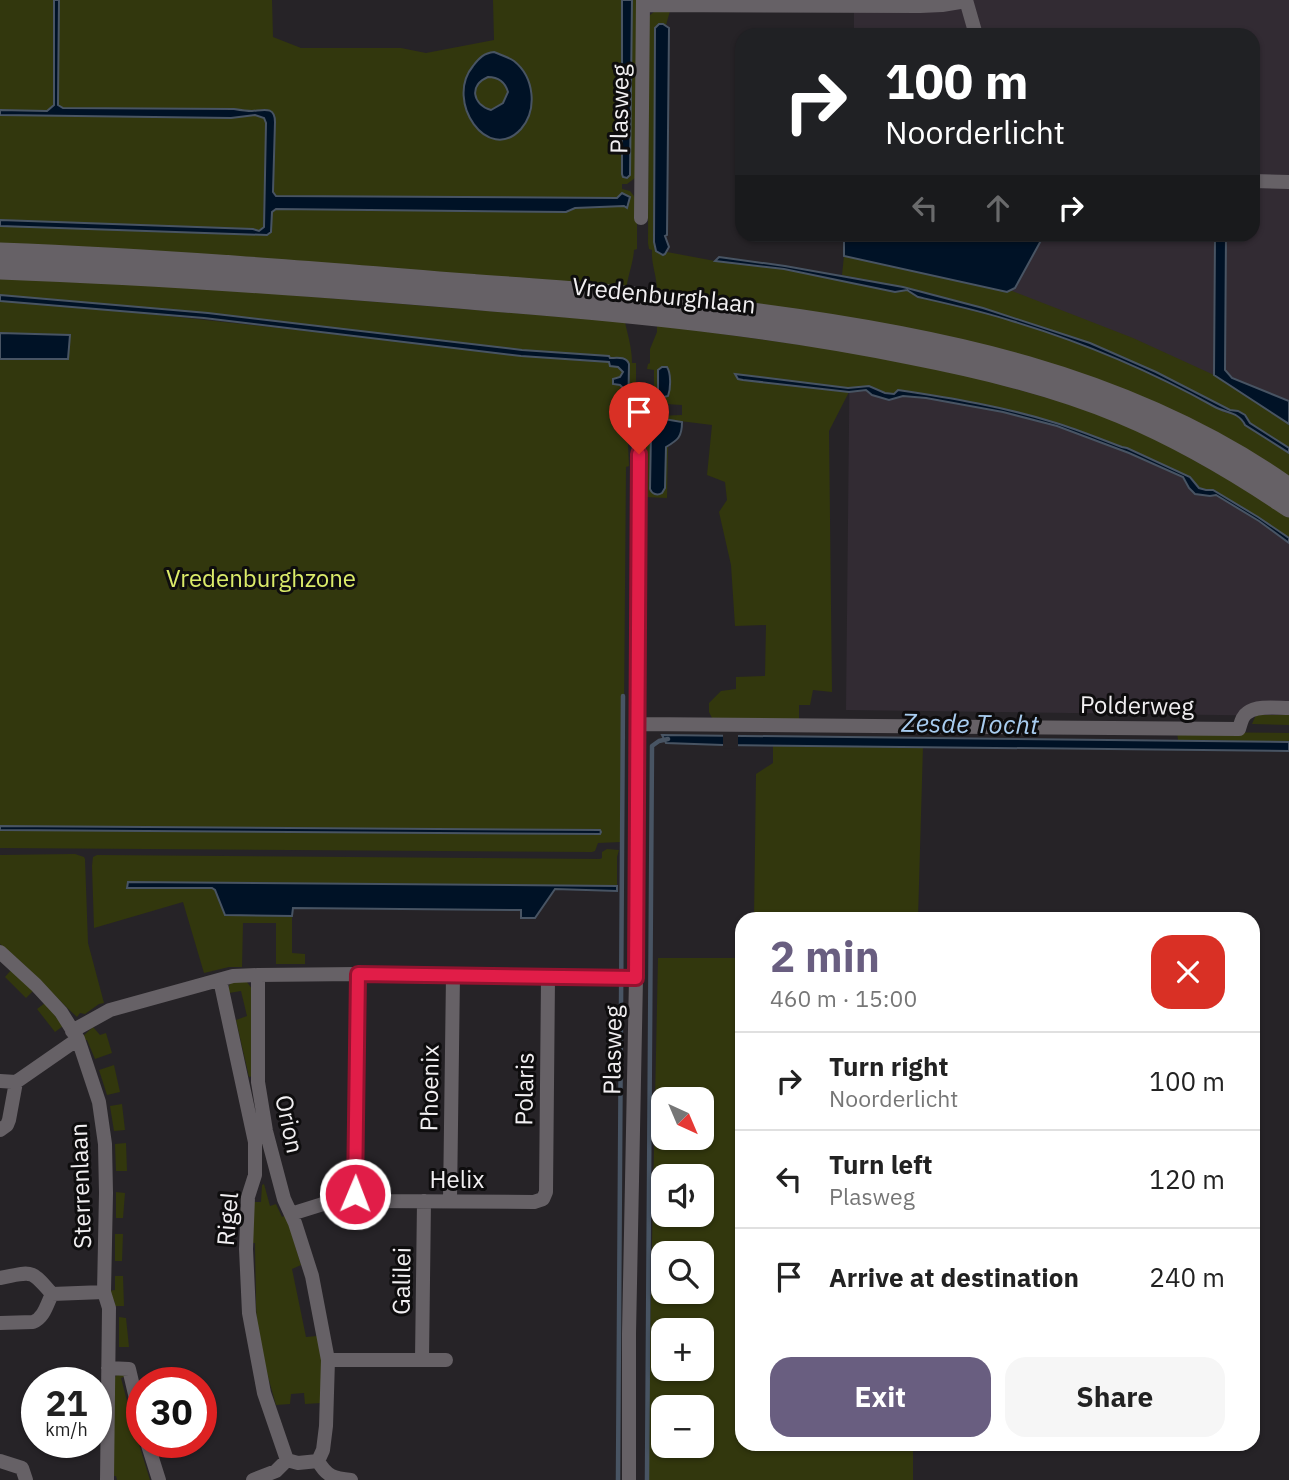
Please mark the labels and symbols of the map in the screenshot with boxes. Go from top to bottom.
street label: Plasweg [602,64,636,154]
street label: Vredenburghlaan [570,269,758,321]
pin [609,382,669,454]
park label: Vredenburghzone [166,562,356,594]
street label: Polderweg [1080,688,1195,722]
water label: Zesde Tocht [900,705,1039,741]
street label: Plasweg [595,1005,629,1095]
street label: Phoenix [412,1044,446,1132]
street label: Polaris [507,1052,541,1126]
north arrow [651,1087,714,1150]
street label: Orion [268,1092,312,1156]
street label: Sterrenlaan [62,1123,98,1249]
position arrow [318,1157,392,1231]
street label: Helix [430,1163,484,1195]
street label: Rigel [209,1191,245,1247]
street label: Galilei [384,1247,418,1315]
speed limit sign: 30 [126,1367,217,1458]

